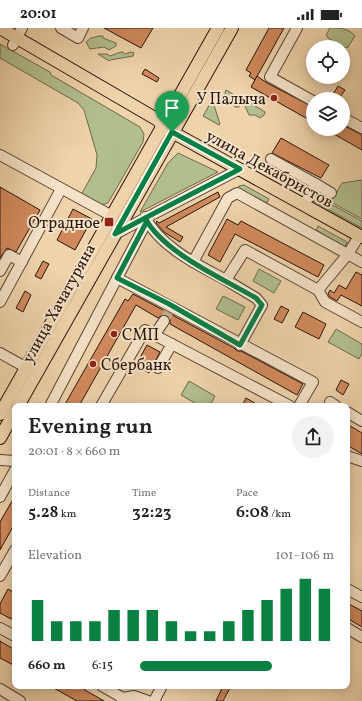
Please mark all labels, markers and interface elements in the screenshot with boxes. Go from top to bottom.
text: 20:01 [20,4,57,25]
map controls [306,40,350,136]
button: locate [306,40,350,84]
place label: У Палыча [196,89,266,111]
pin [155,91,189,132]
button: layers [306,92,350,136]
marker: У Палыча [269,93,279,103]
icon: arrive [161,97,183,119]
street label: улица Декабристов [201,126,337,214]
place label: Отрадное [28,213,100,235]
marker: Отрадное [103,216,115,228]
street label: улица Хачатуряна [18,240,102,368]
place label: СМП [122,325,159,347]
marker: СМП [109,329,119,339]
place label: Сбербанк [101,355,172,377]
marker: Сбербанк [88,359,98,369]
text: Evening run [28,412,153,443]
button: share [292,416,334,458]
text: 20:01 · 8 × 660 m [28,443,120,461]
text: Distance [28,486,70,501]
text: Time [132,486,156,501]
text: Pace [236,486,258,501]
text: 5.28 [28,501,59,524]
text: 32:23 [132,501,171,524]
text: 6:08 [236,501,269,524]
text: km [59,507,77,522]
text: /km [269,507,291,522]
text: Elevation [28,547,82,565]
text: 101–106 m [275,547,334,565]
text: 660 m [28,657,65,675]
text: 6:15 [92,657,113,675]

